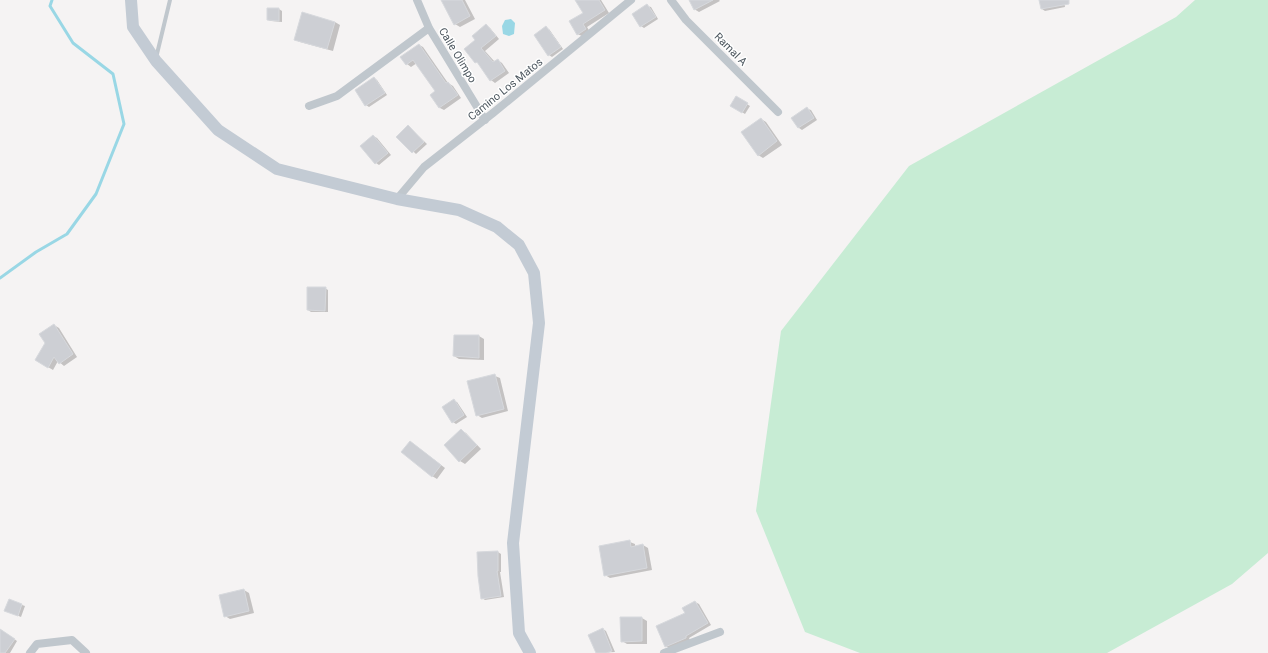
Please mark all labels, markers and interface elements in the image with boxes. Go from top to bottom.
street label: Calle Olimpo [436,25,479,85]
street label: Ramal A [712,30,750,69]
street label: Camino Los Matos [465,55,545,123]

